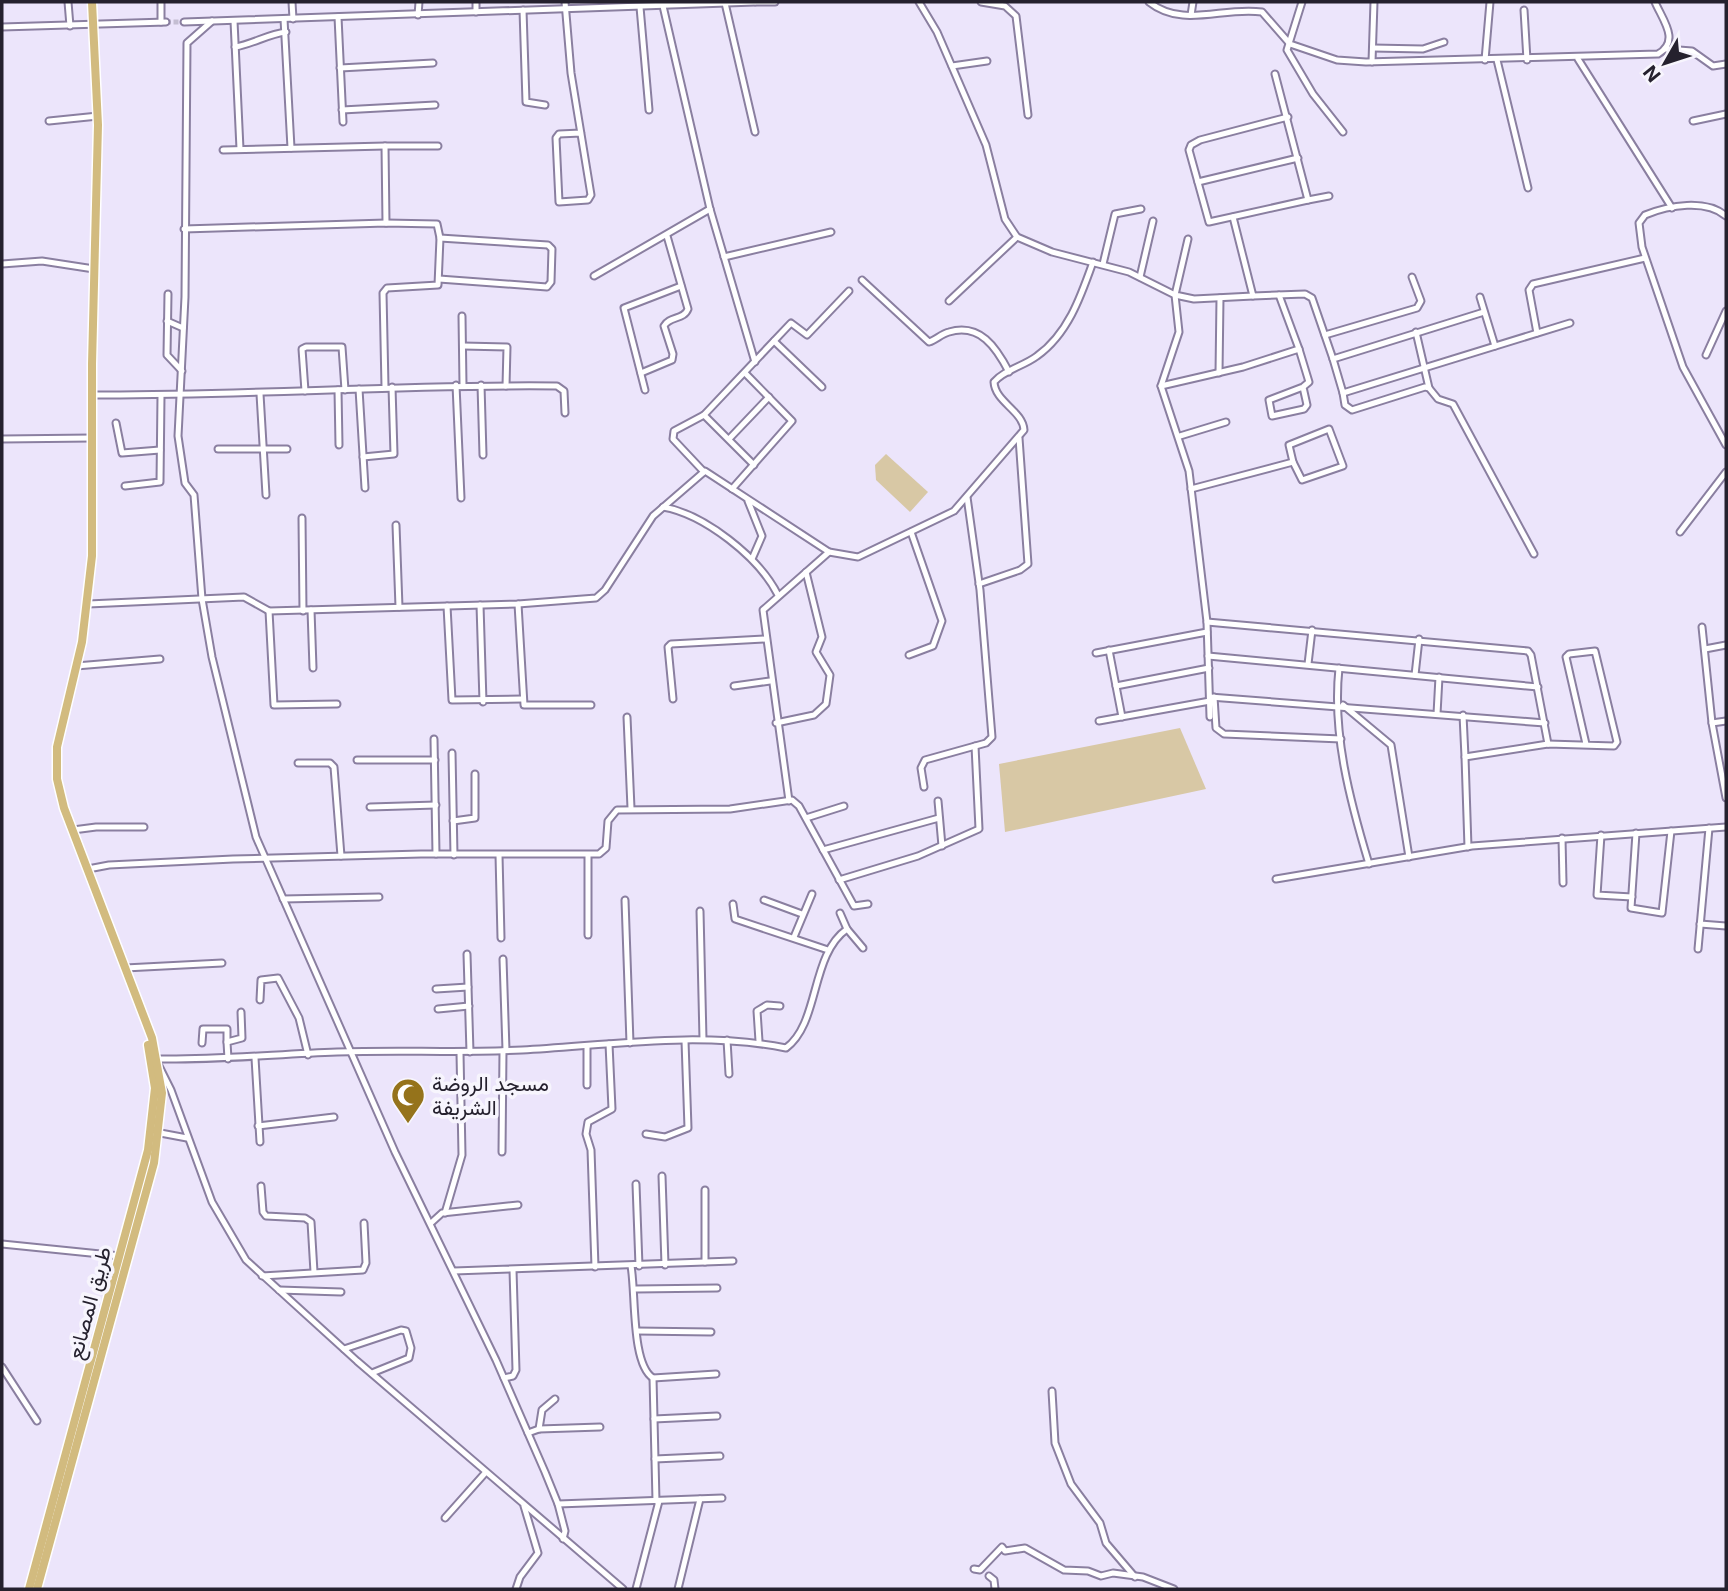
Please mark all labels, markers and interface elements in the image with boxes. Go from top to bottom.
north arrow [1630,28,1700,98]
text: N [1639,61,1666,86]
place label: مسجد الروضة الشريفة [432,1071,549,1121]
mosque icon: مسجد الروضة الشريفة [389,1076,427,1125]
street label: طريق المصانع [62,1244,118,1363]

